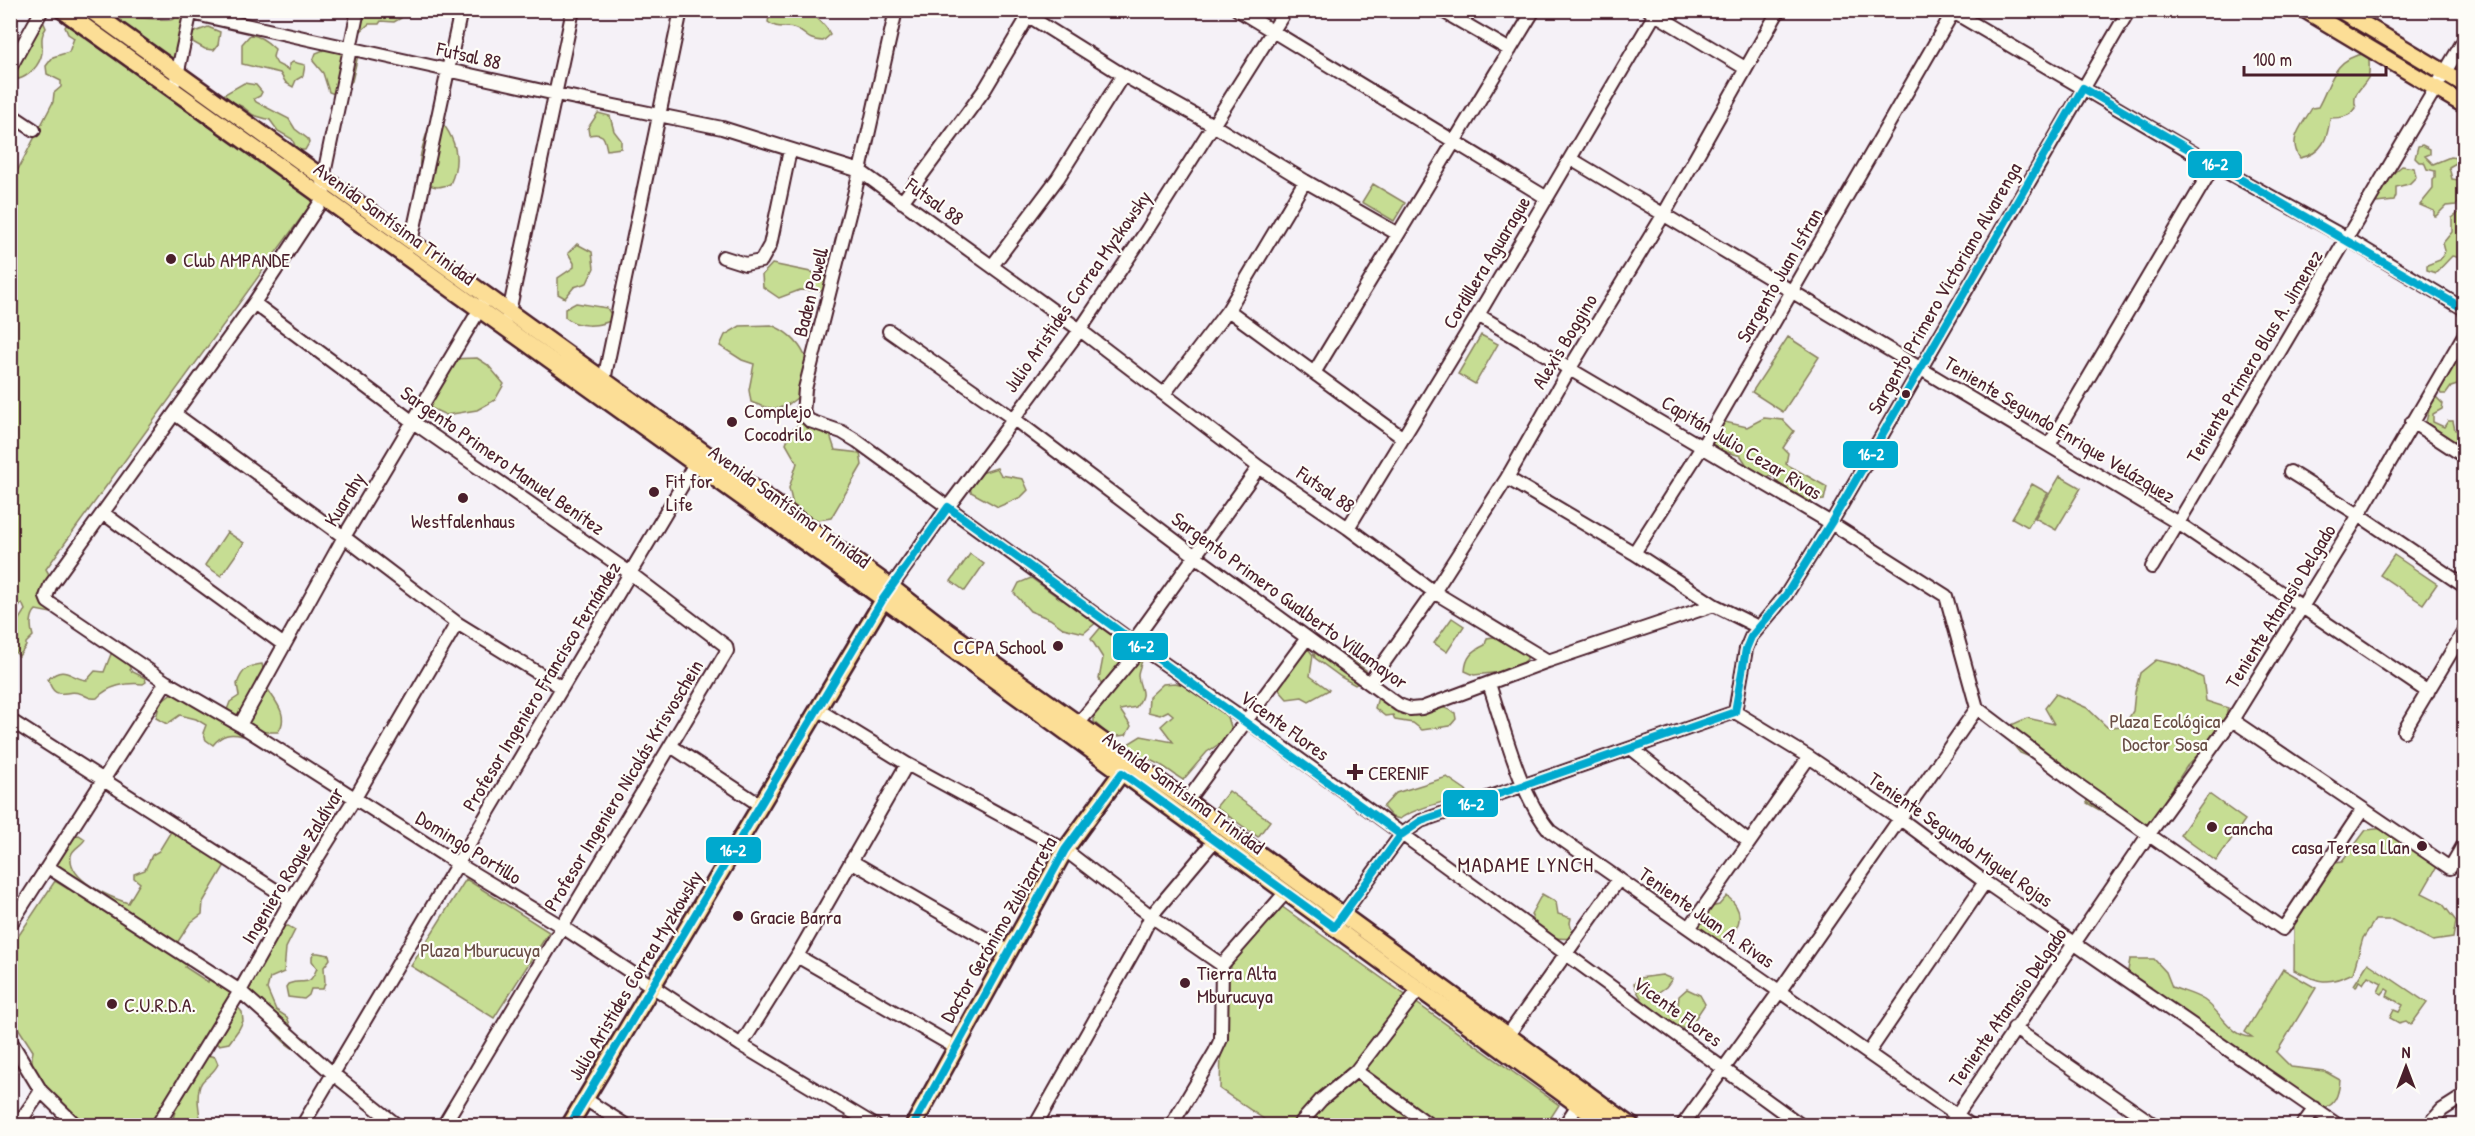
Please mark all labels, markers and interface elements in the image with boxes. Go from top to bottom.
street label: Futsal 88 [433,34,504,75]
scale bar [2244,39,2386,77]
text: 100 m [2253,47,2292,72]
line badge: 16-2 [2187,150,2243,179]
text: 16-2 [2202,153,2229,175]
street label: Avenida Santísima Trinidad [309,155,481,291]
street label: Sargento Primero Victoriano Alvarenga [1861,157,2027,419]
street label: Futsal 88 [900,170,969,231]
street label: Julio Aristides Correa Myzkowsky [997,185,1157,397]
street label: Cordillera Aguarague [1436,190,1536,334]
street label: Sargento Juan Isfran [1730,203,1828,347]
street label: Baden Powell [786,244,834,339]
street label: Teniente Primero Blas A. Jimenez [2180,244,2329,468]
place label: Club AMPANDE [183,246,290,273]
marker: Club AMPANDE [164,252,178,266]
street label: Alexis Boggino [1525,288,1603,394]
street label: Teniente Segundo Enrique Velázquez [1939,349,2181,509]
street label: Sargento Primero Manuel Benítez [395,379,611,541]
street label: Capitán Julio Cezar Rivas [1657,388,1828,506]
unlabelled marker [1900,388,1912,400]
place label: Complejo Cocodrilo [744,397,812,447]
marker: Complejo Cocodrilo [725,415,739,429]
street label: Avenida Santísima Trinidad [704,438,876,574]
line badge: 16-2 [1842,440,1899,469]
text: 16-2 [1858,443,1885,465]
street label: Futsal 88 [1291,459,1360,519]
street label: Kuarahy [317,467,371,531]
place label: Fit for Life [665,467,713,517]
marker: Fit for Life [647,485,661,499]
marker: Westfalenhaus [456,491,470,505]
street label: Sargento Primero Gualberto Villamayor [1166,505,1414,695]
place label: Westfalenhaus [411,507,515,534]
street label: Teniente Atanasio Delgado [2219,519,2341,693]
street label: Profesor Ingeniero Francisco Fernández [456,556,627,816]
line badge: 16-2 [1112,632,1169,661]
place label: CCPA School [953,633,1047,660]
text: 16-2 [1128,635,1155,657]
marker: CCPA School [1051,639,1065,653]
street label: Profesor Ingeniero Nicolás Krisvoschein [537,654,709,916]
street label: Vicente Flores [1235,683,1335,767]
park label: Plaza Ecológica Doctor Sosa [2110,707,2221,757]
street label: Avenida Santísima Trinidad [1098,724,1270,860]
place label: CERENIF [1368,759,1429,786]
marker: CERENIF [1346,763,1364,781]
street label: Teniente Segundo Miguel Rojas [1863,765,2059,913]
street label: Ingeniero Roque Zaldívar [234,781,350,948]
line badge: 16-2 [1442,789,1499,818]
text: 16-2 [1458,793,1485,815]
street label: Domingo Portillo [411,804,527,890]
place label: cancha [2224,814,2273,841]
marker: cancha [2205,820,2219,834]
street label: Doctor Gerónimo Zubizarreta [934,831,1063,1027]
place label: casa Teresa Llan [2292,833,2410,860]
line badge: 16-2 [705,836,762,864]
text: 16-2 [720,839,747,861]
marker: casa Teresa Llan [2415,839,2429,853]
district label: MADAME LYNCH [1457,850,1595,879]
street label: Teniente Juan A. Rivas [1634,860,1780,974]
street label: Julio Aristides Correa Myzkowsky [561,865,709,1085]
place label: Gracie Barra [750,903,841,930]
marker: Gracie Barra [731,909,745,923]
street label: Teniente Atanasio Delgado [1942,922,2072,1092]
park label: Plaza Mburucuya [420,936,540,963]
place label: Tierra Alta Mburucuya [1197,959,1277,1009]
street label: Vicente Flores [1628,969,1728,1053]
marker: Tierra Alta Mburucuya [1178,976,1192,990]
place label: C.U.R.D.A. [124,991,196,1018]
marker: C.U.R.D.A. [105,997,119,1011]
north arrow [2376,1037,2436,1097]
text: N [2402,1041,2411,1063]

